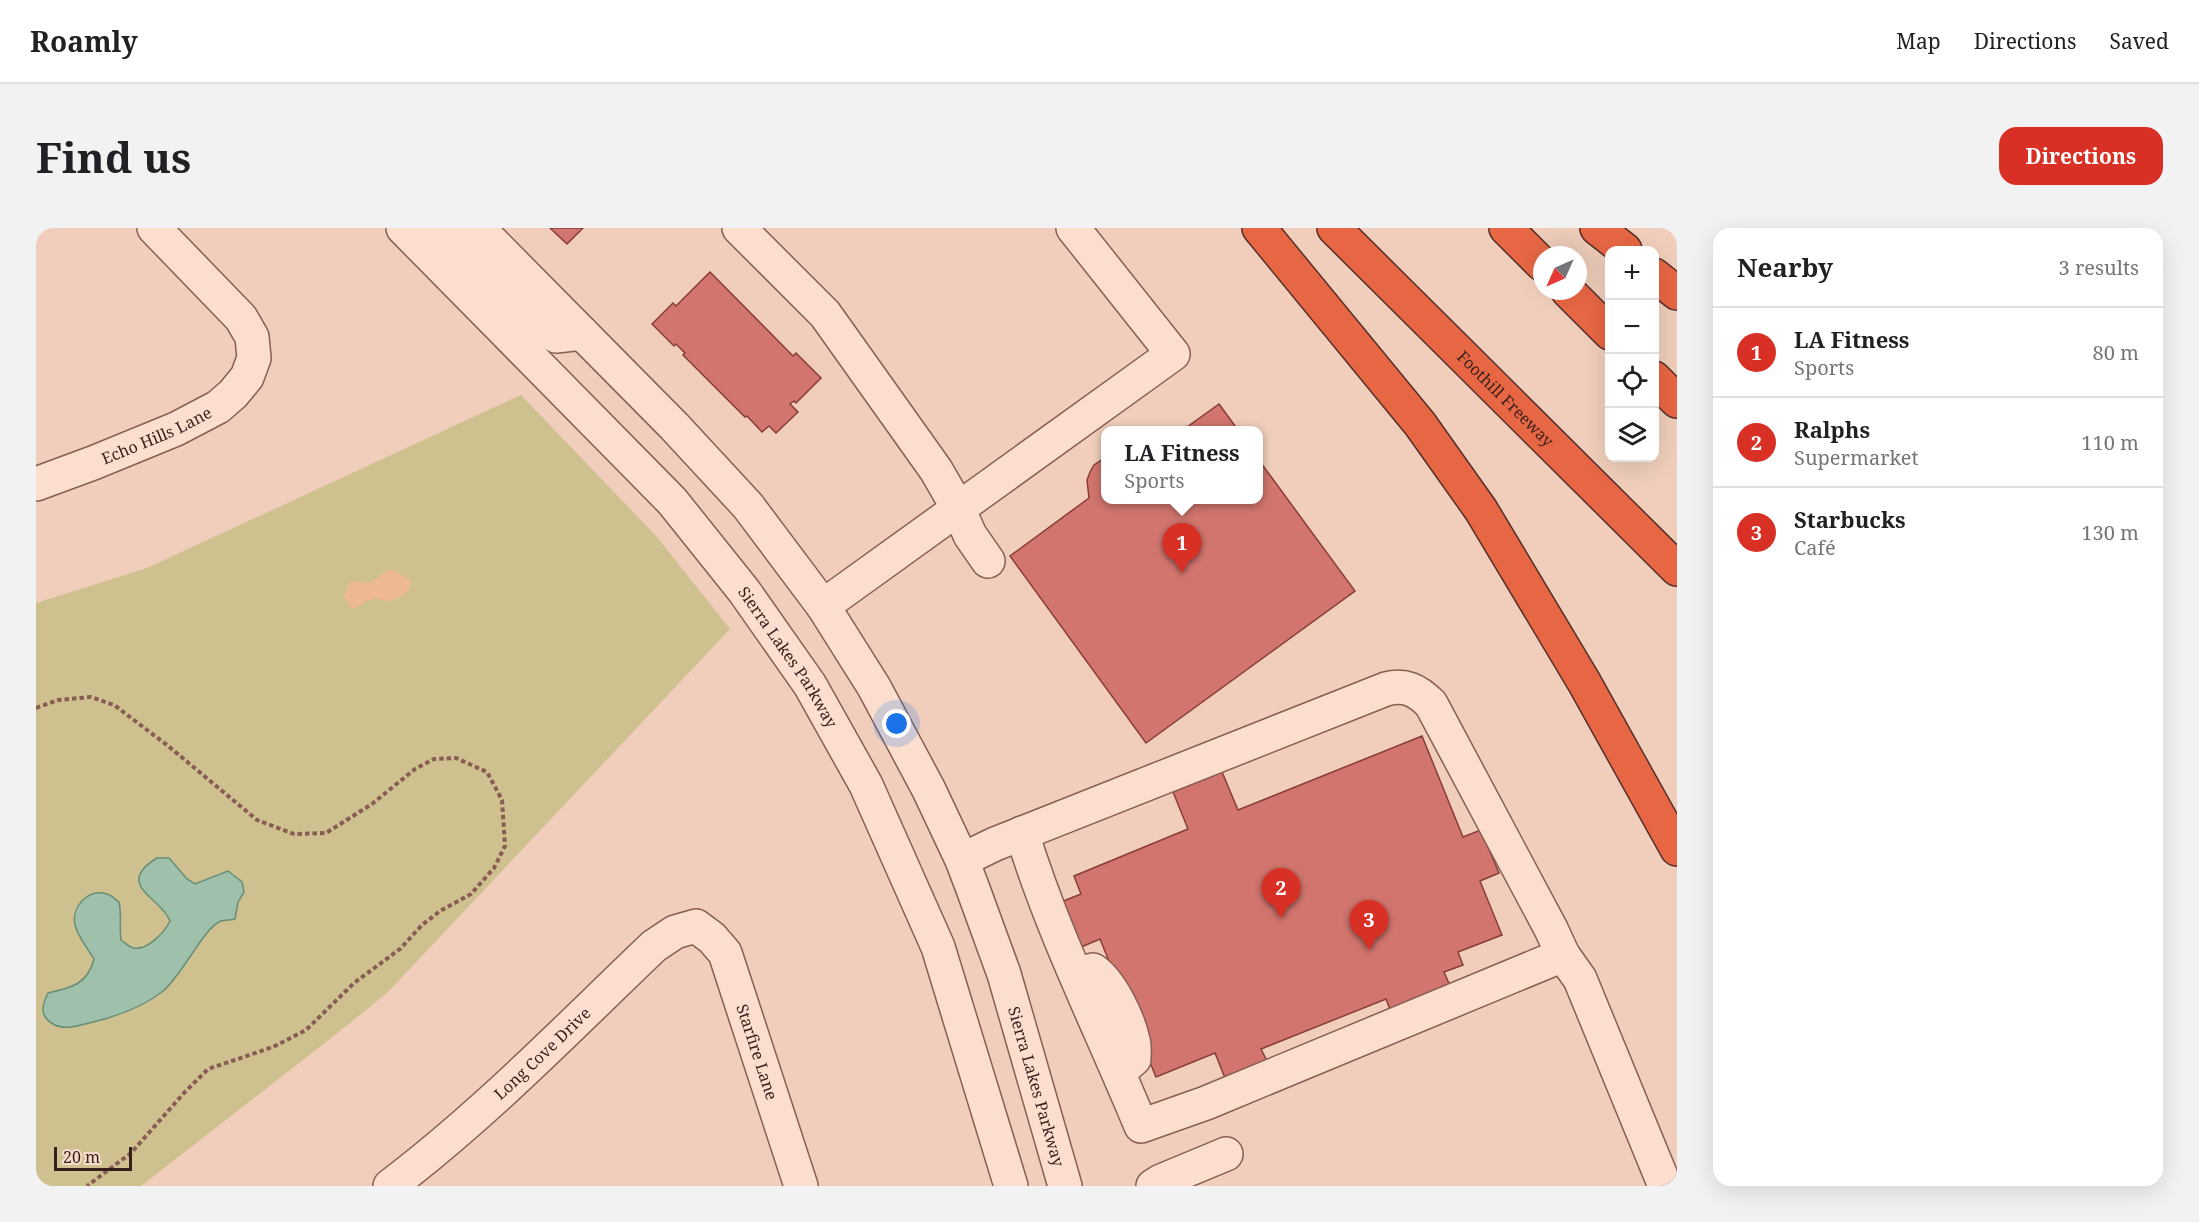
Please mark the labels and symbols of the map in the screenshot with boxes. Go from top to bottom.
north arrow [1533,246,1587,300]
street label: Foothill Freeway [1452,346,1559,452]
street label: Echo Hills Lane [98,401,215,469]
pin: 1 [1162,524,1202,573]
street label: Sierra Lakes Parkway [733,582,843,733]
your location [882,709,911,738]
pin: 2 [1262,868,1300,918]
pin: 3 [1350,900,1388,950]
street label: Starfire Lane [731,1001,783,1103]
street label: Long Cove Drive [489,1002,595,1105]
street label: Sierra Lakes Parkway [1003,1004,1070,1170]
scale bar [54,1144,132,1172]

